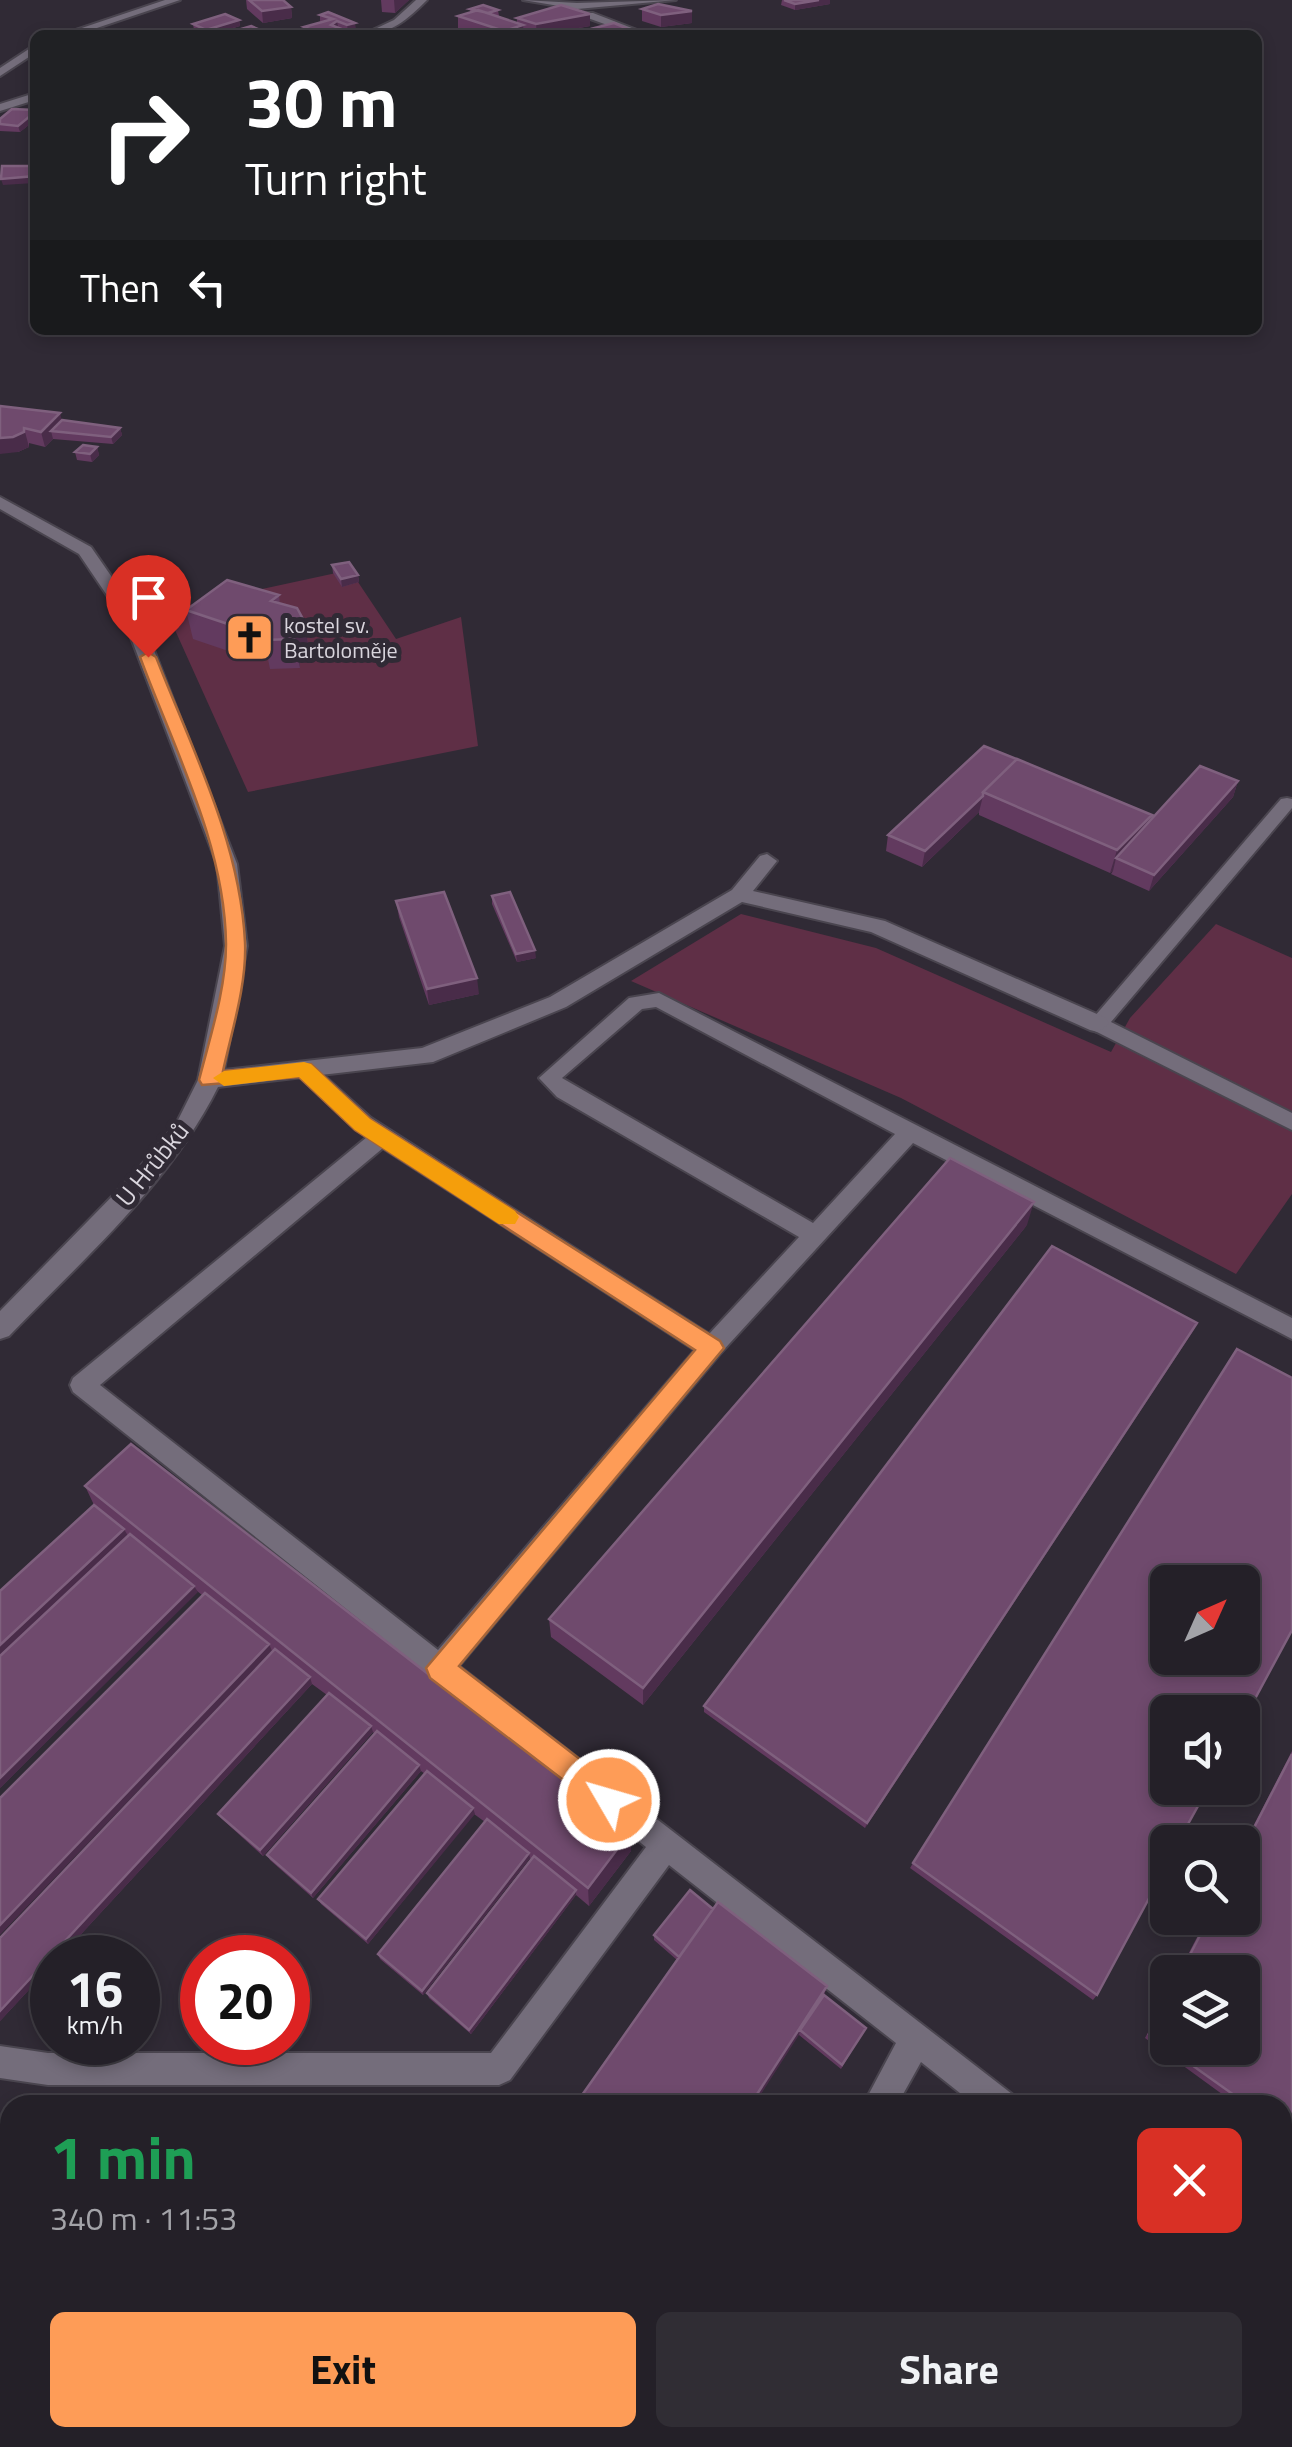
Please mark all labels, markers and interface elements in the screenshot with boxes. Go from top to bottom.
text: 30 m [245,48,398,154]
icon: right [80,70,210,200]
text: Turn right [245,144,427,212]
text: Then [80,259,160,317]
icon: left [180,260,235,315]
pin [106,555,191,658]
icon: arrive [121,570,176,625]
place label: kostel sv. Bartoloměje [284,608,398,667]
church icon: kostel sv. Bartoloměje [223,612,275,664]
street label: U Hrůbků [106,1114,198,1214]
north arrow [1150,1565,1260,1675]
map controls [1150,1565,1260,2065]
button: sound [1150,1695,1260,1805]
position arrow [557,1748,661,1852]
button: search [1150,1825,1260,1935]
speed limit sign: 20 [180,1935,310,2065]
text: 16 [67,1950,123,2026]
button: layers [1150,1955,1260,2065]
text: km/h [67,2006,123,2044]
text: 1 min [50,2111,196,2202]
button: close [1137,2128,1242,2233]
text: 340 m · 11:53 [50,2194,237,2242]
button: Exit [50,2312,636,2427]
button: Share [656,2312,1242,2427]

